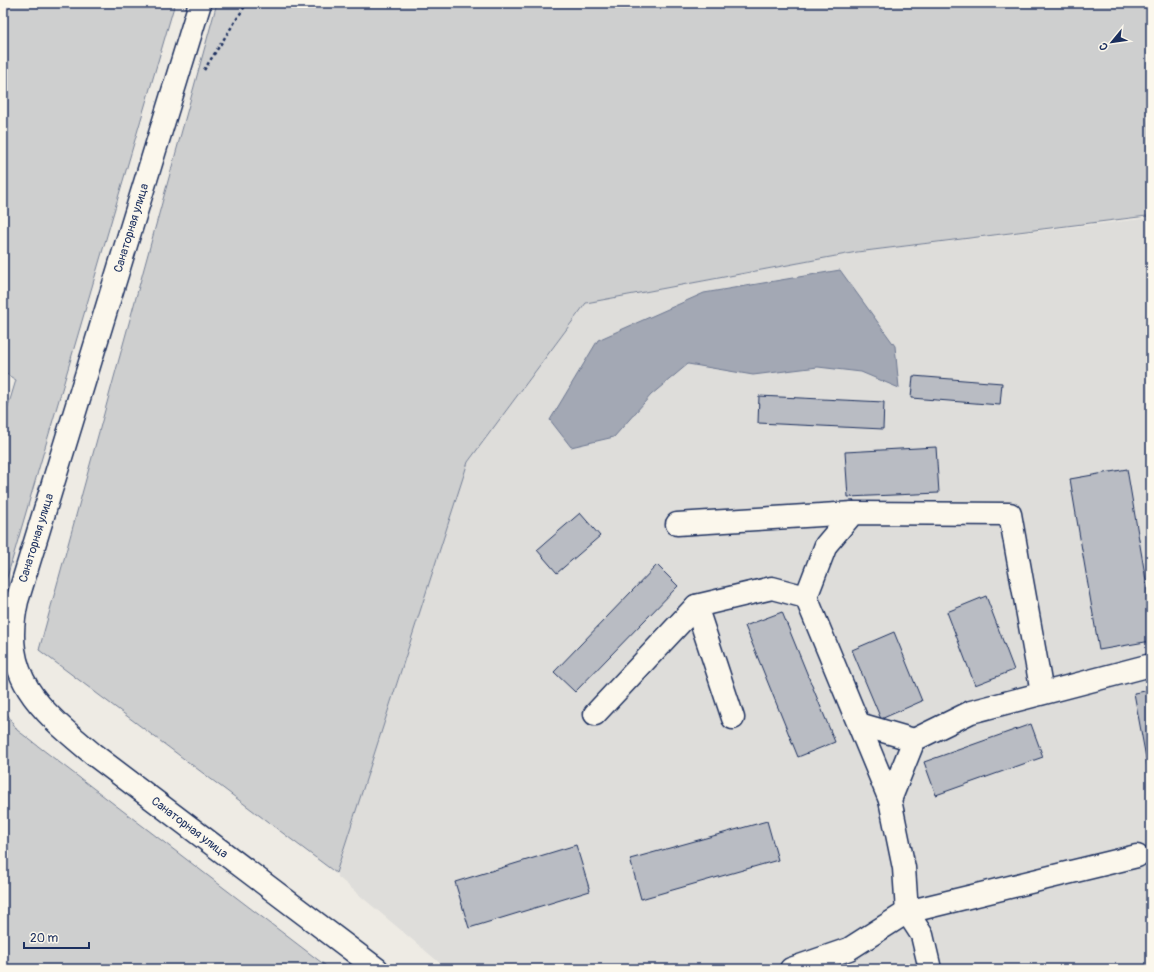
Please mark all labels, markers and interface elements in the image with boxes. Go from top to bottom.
north arrow [1092,22,1132,62]
text: С [1096,40,1111,53]
street label: Санаторная улица [111,181,152,275]
street label: Санаторная улица [16,491,57,585]
street label: Санаторная улица [148,794,231,862]
scale bar [24,924,89,950]
text: 20 m [30,931,59,946]

